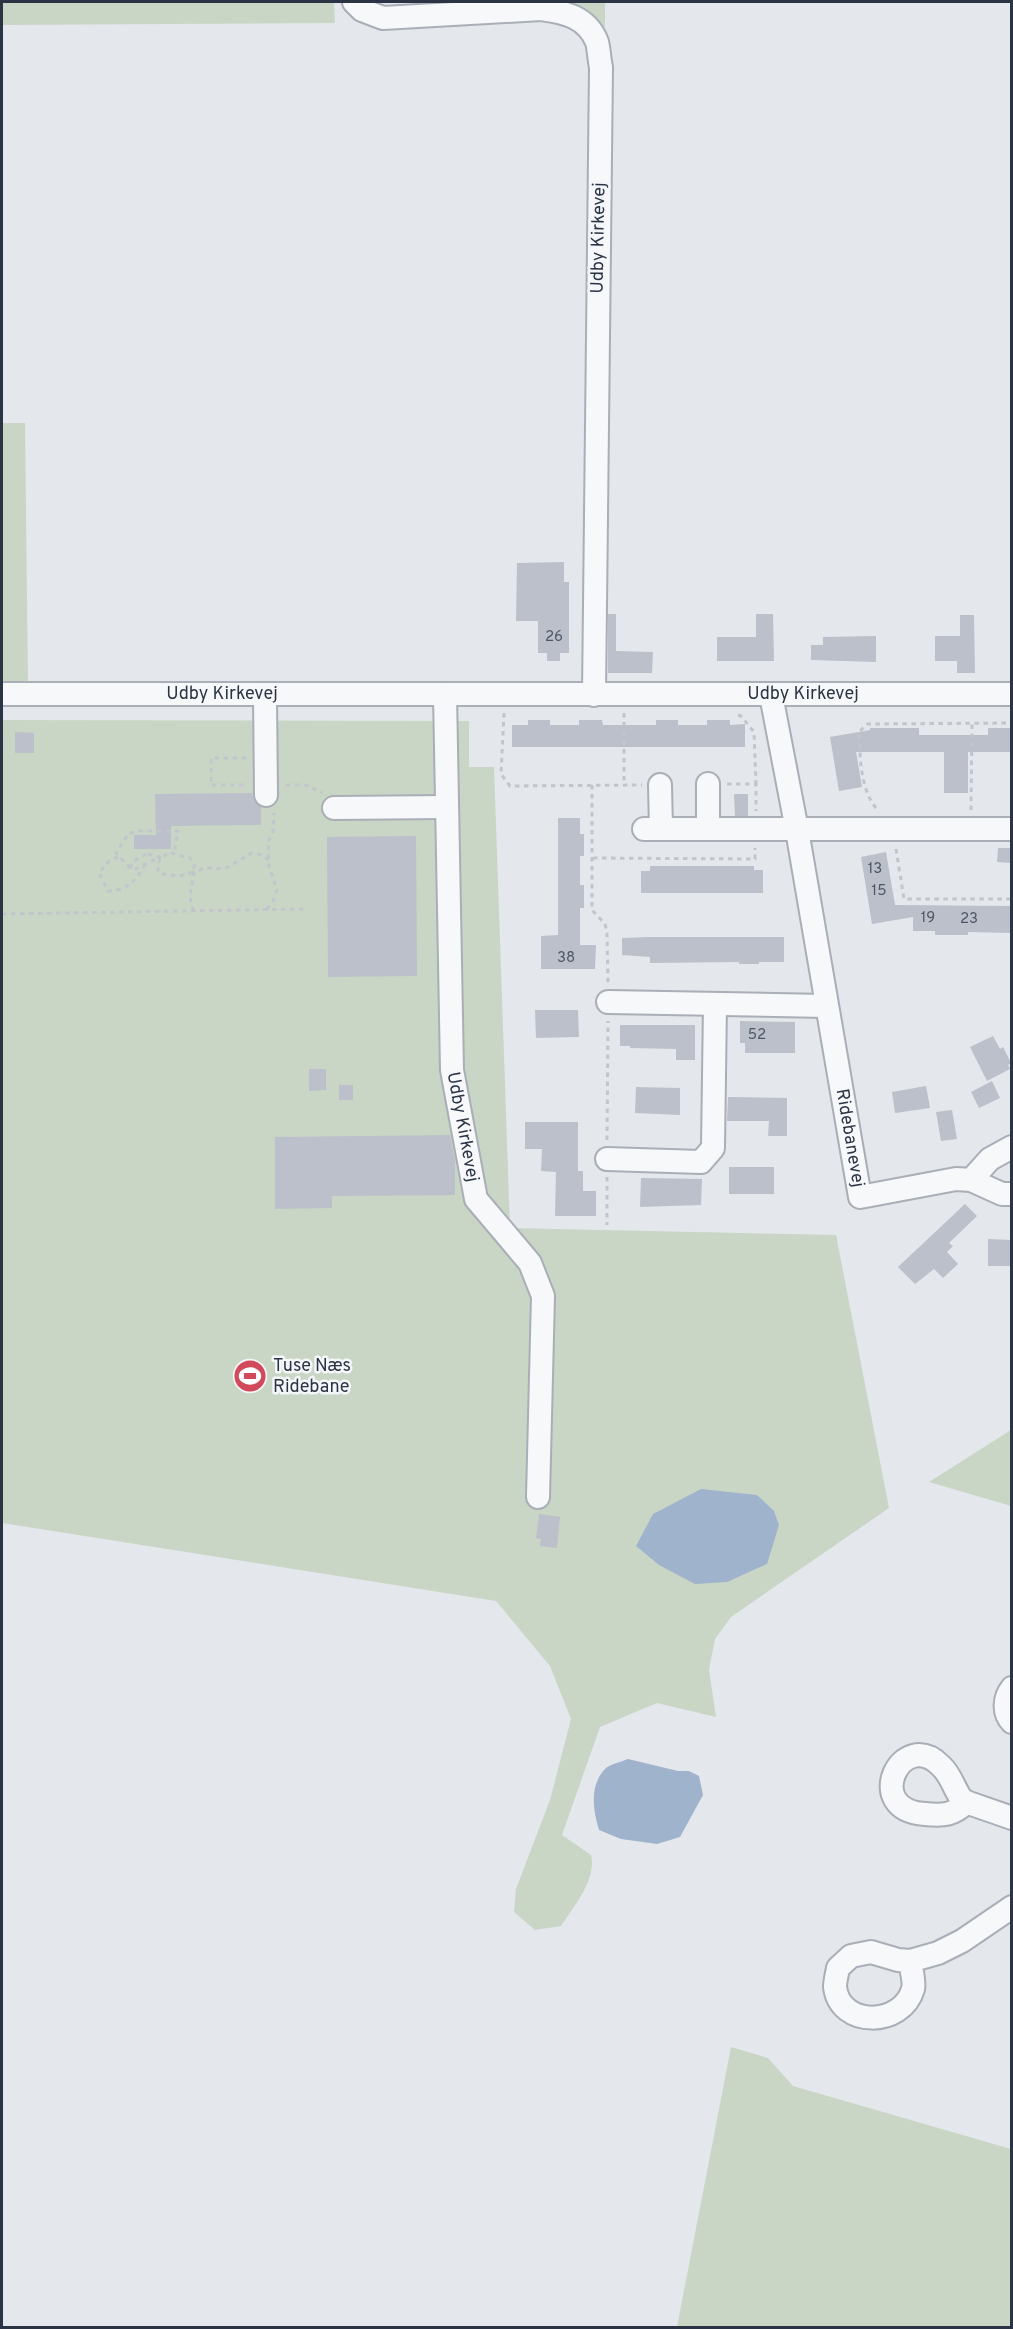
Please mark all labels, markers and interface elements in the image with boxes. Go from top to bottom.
street label: Udby Kirkevej [587,182,611,294]
house number: 26 [545,628,563,647]
street label: Udby Kirkevej [166,683,278,706]
street label: Udby Kirkevej [747,683,859,706]
house number: 13 [868,860,882,879]
house number: 15 [872,882,886,901]
house number: 19 [921,909,935,928]
house number: 23 [960,910,978,929]
house number: 38 [557,949,575,968]
house number: 52 [748,1026,766,1045]
street label: Udby Kirkevej [441,1070,484,1184]
street label: Ridebanevej [830,1087,870,1189]
place label: Tuse Næs Ridebane [273,1355,351,1399]
sports icon: Tuse Næs Ridebane [232,1358,268,1394]

